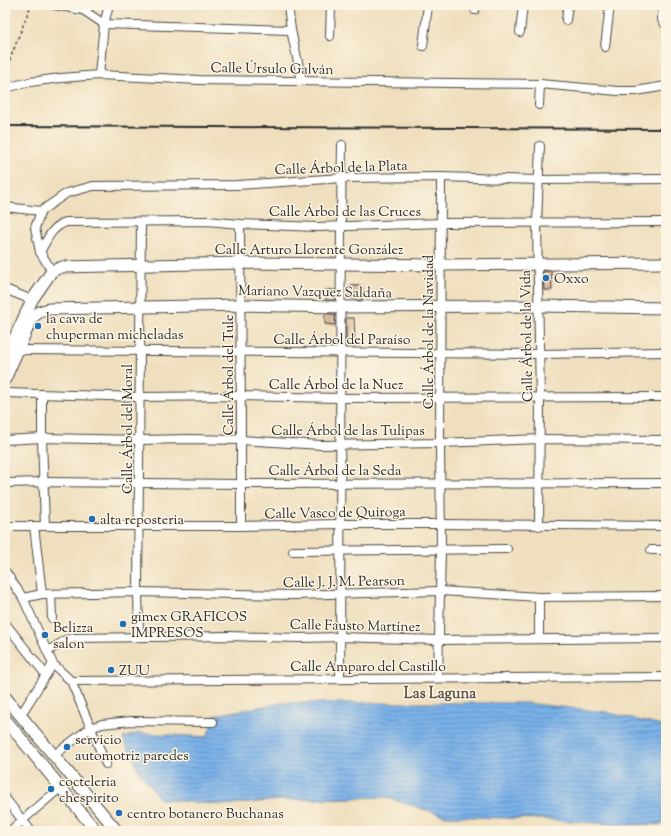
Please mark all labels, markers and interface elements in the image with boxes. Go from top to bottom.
street label: Calle Úrsulo Galván [210,59,334,81]
street label: Calle Árbol de la Plata [274,157,408,181]
street label: Calle Árbol de las Cruces [269,203,421,223]
street label: Calle Arturo Llorente González [215,241,403,261]
street label: Calle Árbol de la Navidad [420,255,440,409]
street label: Calle Árbol de la Vida [517,269,539,402]
place label: Oxxo [554,270,589,290]
marker: Oxxo [541,273,551,283]
street label: Mariano Vazquez Saldaña [238,282,393,304]
place label: la cava de chuperman micheladas [46,310,184,346]
street label: Calle Árbol del Tule [220,314,240,436]
marker: la cava de chuperman micheladas [33,321,43,331]
street label: Calle Árbol del Paraíso [274,331,411,351]
street label: Calle Árbol del Moral [119,364,139,494]
street label: Calle Árbol de la Nuez [269,376,403,396]
street label: Calle Árbol de las Tulipas [271,422,425,442]
street label: Calle Árbol de la Seda [269,462,402,482]
street label: Calle Vasco de Quiroga [264,503,406,525]
place label: alta reposteria [100,511,185,531]
marker: alta reposteria [87,514,97,524]
street label: Calle J. J. M. Pearson [283,572,405,594]
place label: gimex GRAFICOS IMPRESOS [131,608,247,644]
street label: Calle Fausto Martínez [289,616,420,638]
place label: Belizza salon [53,619,94,655]
marker: gimex GRAFICOS IMPRESOS [118,619,128,629]
marker: Belizza salon [40,630,50,640]
street label: Calle Amparo del Castillo [290,658,446,678]
place label: ZUU [119,662,150,682]
marker: ZUU [106,665,116,675]
district label: Las Laguna [404,684,476,705]
place label: servicio automotriz paredes [75,731,189,767]
marker: servicio automotriz paredes [62,742,72,752]
place label: cocteleria chespirito [59,773,119,809]
marker: cocteleria chespirito [46,784,56,794]
place label: centro botanero Buchanas [127,805,284,825]
marker: centro botanero Buchanas [114,808,124,818]

